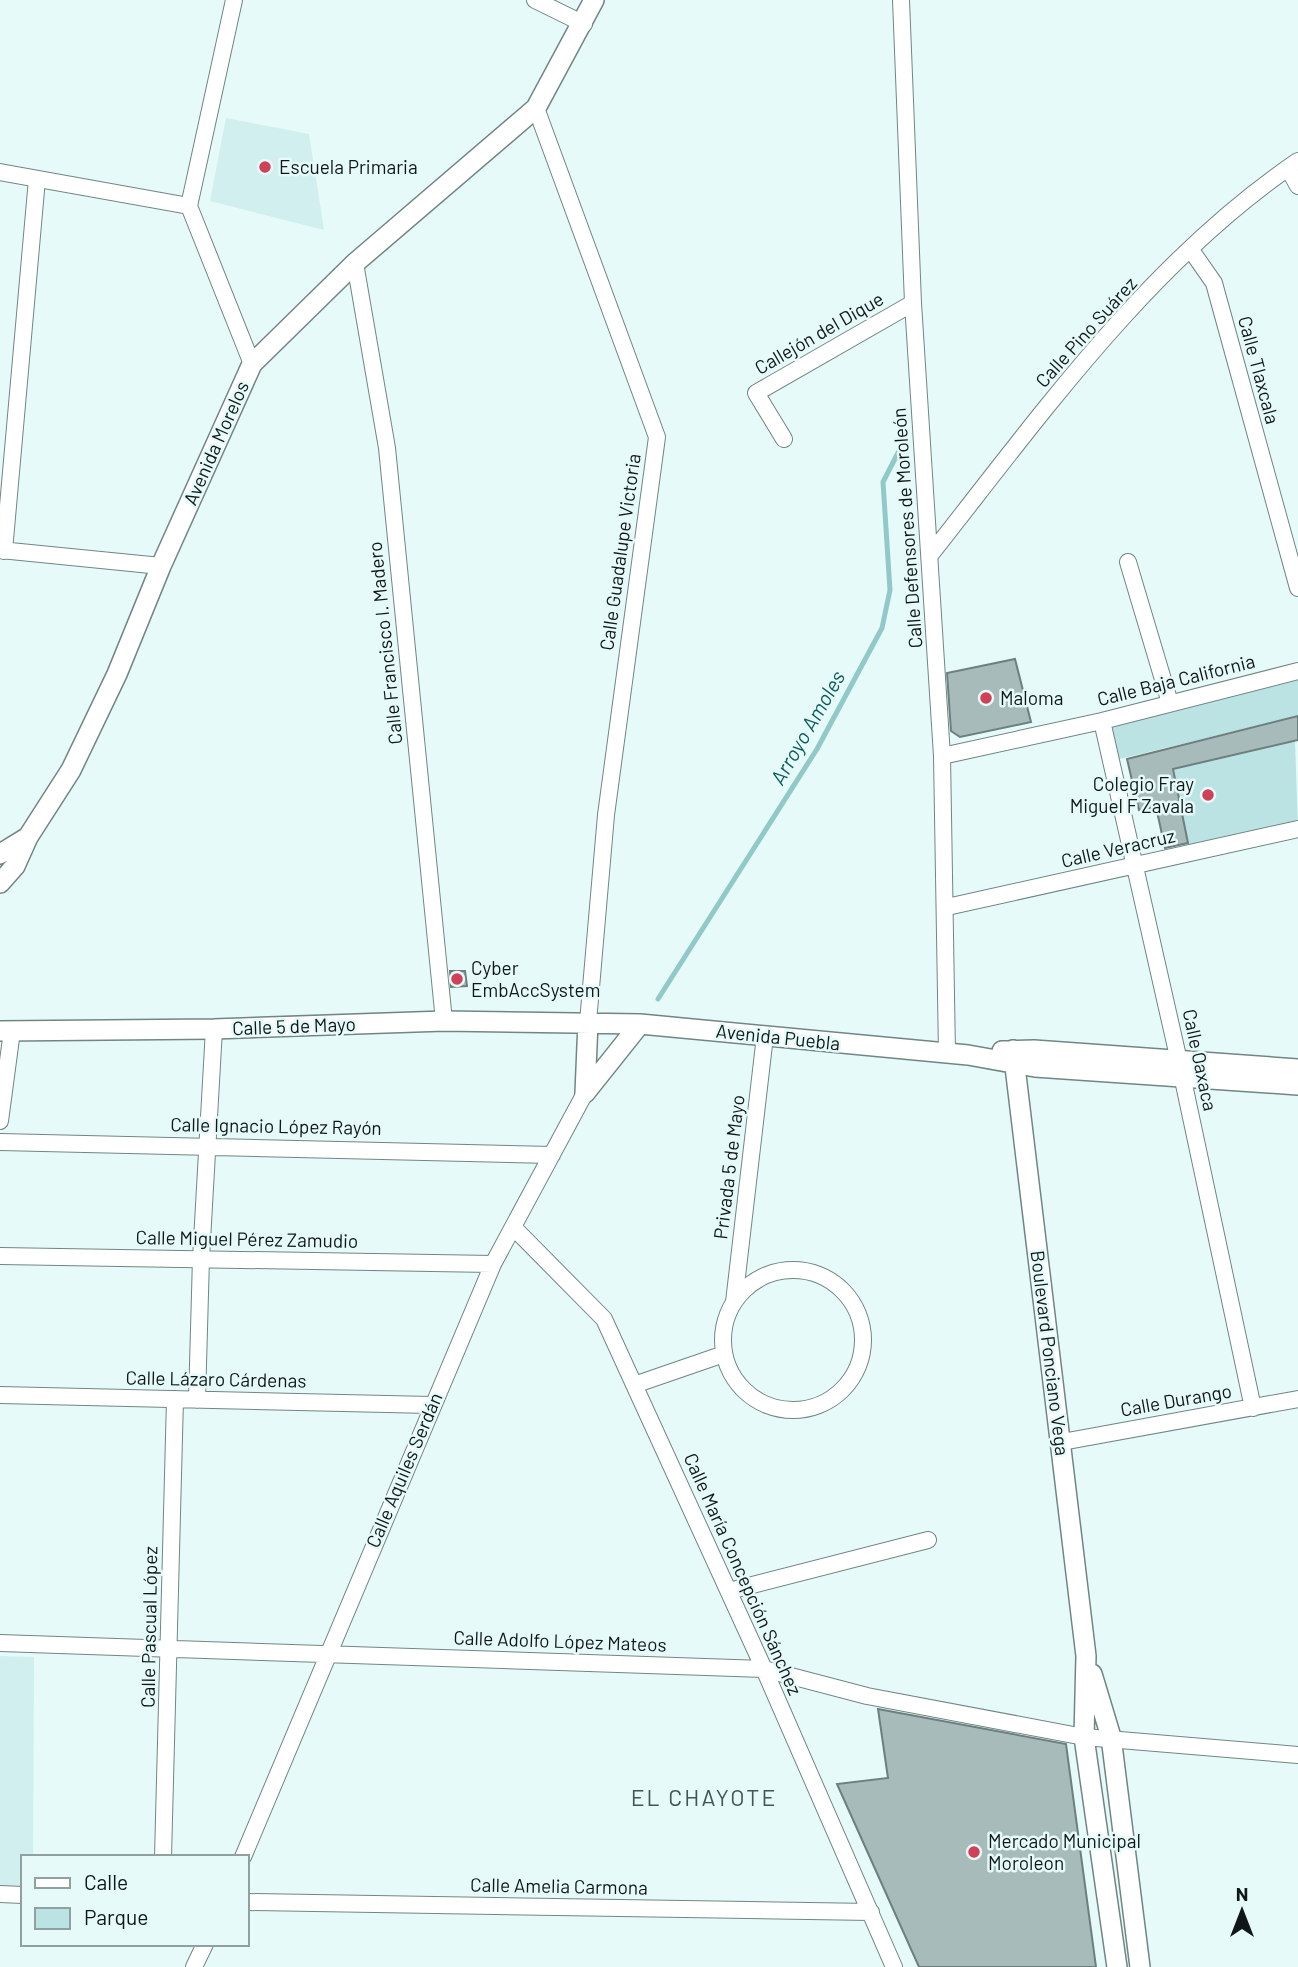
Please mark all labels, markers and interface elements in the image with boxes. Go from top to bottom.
place label: Escuela Primaria [279,155,418,178]
marker: Escuela Primaria [257,159,273,175]
street label: Calle Pino Suárez [1030,272,1141,392]
street label: Callejón del Dique [750,286,887,379]
street label: Calle Tlaxcala [1234,313,1285,426]
street label: Avenida Morelos [178,377,253,508]
street label: Calle Defensores de Moroleón [887,407,926,649]
street label: Calle Guadalupe Victoria [594,452,645,652]
street label: Calle Francisco I. Madero [362,540,407,746]
street label: Calle Baja California [1095,649,1257,710]
water label: Arroyo Amoles [764,666,849,789]
place label: Maloma [1000,686,1063,709]
marker: Maloma [978,690,994,706]
place label: Colegio Fray Miguel F Zavala [1070,772,1194,817]
marker: Colegio Fray Miguel F Zavala [1200,787,1216,803]
street label: Calle Veracruz [1059,823,1177,872]
place label: Cyber EmbAccSystem [471,956,600,1001]
marker: Cyber EmbAccSystem [449,971,465,987]
street label: Calle Oaxaca [1178,1007,1223,1113]
street label: Calle 5 de Mayo [232,1012,356,1039]
street label: Avenida Puebla [715,1019,841,1054]
street label: Privada 5 de Mayo [708,1093,749,1240]
street label: Calle Ignacio López Rayón [170,1112,382,1139]
street label: Calle Miguel Pérez Zamudio [135,1225,359,1252]
street label: Boulevard Ponciano Vega [1026,1249,1074,1457]
street label: Calle Lázaro Cárdenas [125,1365,307,1392]
street label: Calle Durango [1118,1378,1233,1421]
street label: Calle Aquiles Serdán [361,1389,447,1551]
street label: Calle María Concepción Sánchez [680,1449,807,1698]
street label: Calle Pascual López [136,1546,161,1708]
street label: Calle Adolfo López Mateos [453,1625,667,1656]
district label: EL CHAYOTE [631,1783,777,1811]
place label: Mercado Municipal Moroleon [988,1829,1141,1874]
marker: Mercado Municipal Moroleon [966,1844,982,1860]
legend [21,1855,248,1946]
text: Calle [84,1869,128,1894]
street label: Calle Amelia Carmona [470,1872,648,1899]
north arrow [1207,1876,1277,1946]
text: N [1236,1882,1248,1905]
text: Parque [84,1904,149,1929]

